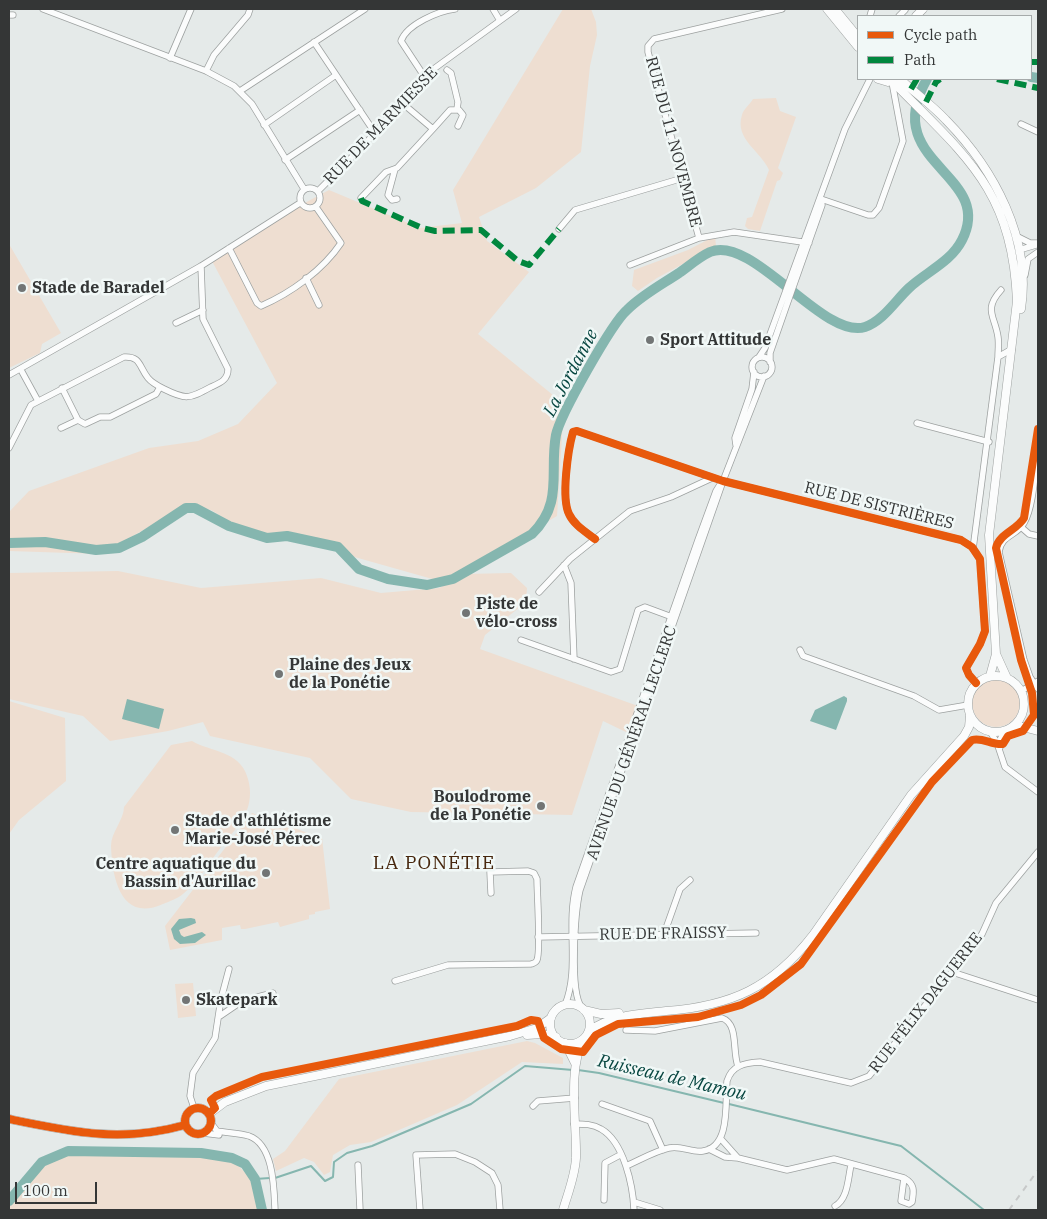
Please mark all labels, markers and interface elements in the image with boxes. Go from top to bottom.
legend [857,15,1032,80]
text: Cycle path [904,25,977,44]
text: Path [904,50,936,69]
street label: RUE DU 11 NOVEMBRE [641,54,705,230]
street label: RUE DE MARMIESSE [320,63,442,189]
place label: Stade de Baradel [32,278,165,298]
marker: Stade de Baradel [16,282,28,294]
water label: La Jordanne [539,326,603,420]
place label: Sport Attitude [660,330,771,350]
marker: Sport Attitude [644,334,656,346]
street label: RUE DE SISTRIÈRES [802,478,956,534]
place label: Piste de vélo-cross [476,594,557,632]
marker: Piste de vélo-cross [460,607,472,619]
street label: AVENUE DU GÉNÉRAL LECLERC [583,623,681,863]
place label: Plaine des Jeux de la Ponétie [289,655,411,693]
marker: Plaine des Jeux de la Ponétie [273,668,285,680]
place label: Boulodrome de la Ponétie [430,787,531,825]
marker: Boulodrome de la Ponétie [535,800,547,812]
place label: Stade d'athlétisme Marie-José Pérec [185,811,331,849]
marker: Stade d'athlétisme Marie-José Pérec [169,824,181,836]
district label: LA PONÉTIE [372,853,496,875]
place label: Centre aquatique du Bassin d'Aurillac [96,854,256,892]
marker: Centre aquatique du Bassin d'Aurillac [260,867,272,879]
street label: RUE DE FRAISSY [599,923,727,945]
street label: RUE FÉLIX DAGUERRE [865,929,987,1077]
place label: Skatepark [196,990,277,1010]
marker: Skatepark [180,994,192,1006]
water label: Ruisseau de Mamou [596,1050,748,1106]
scale bar [18,1172,100,1204]
text: 100 m [23,1181,68,1200]

